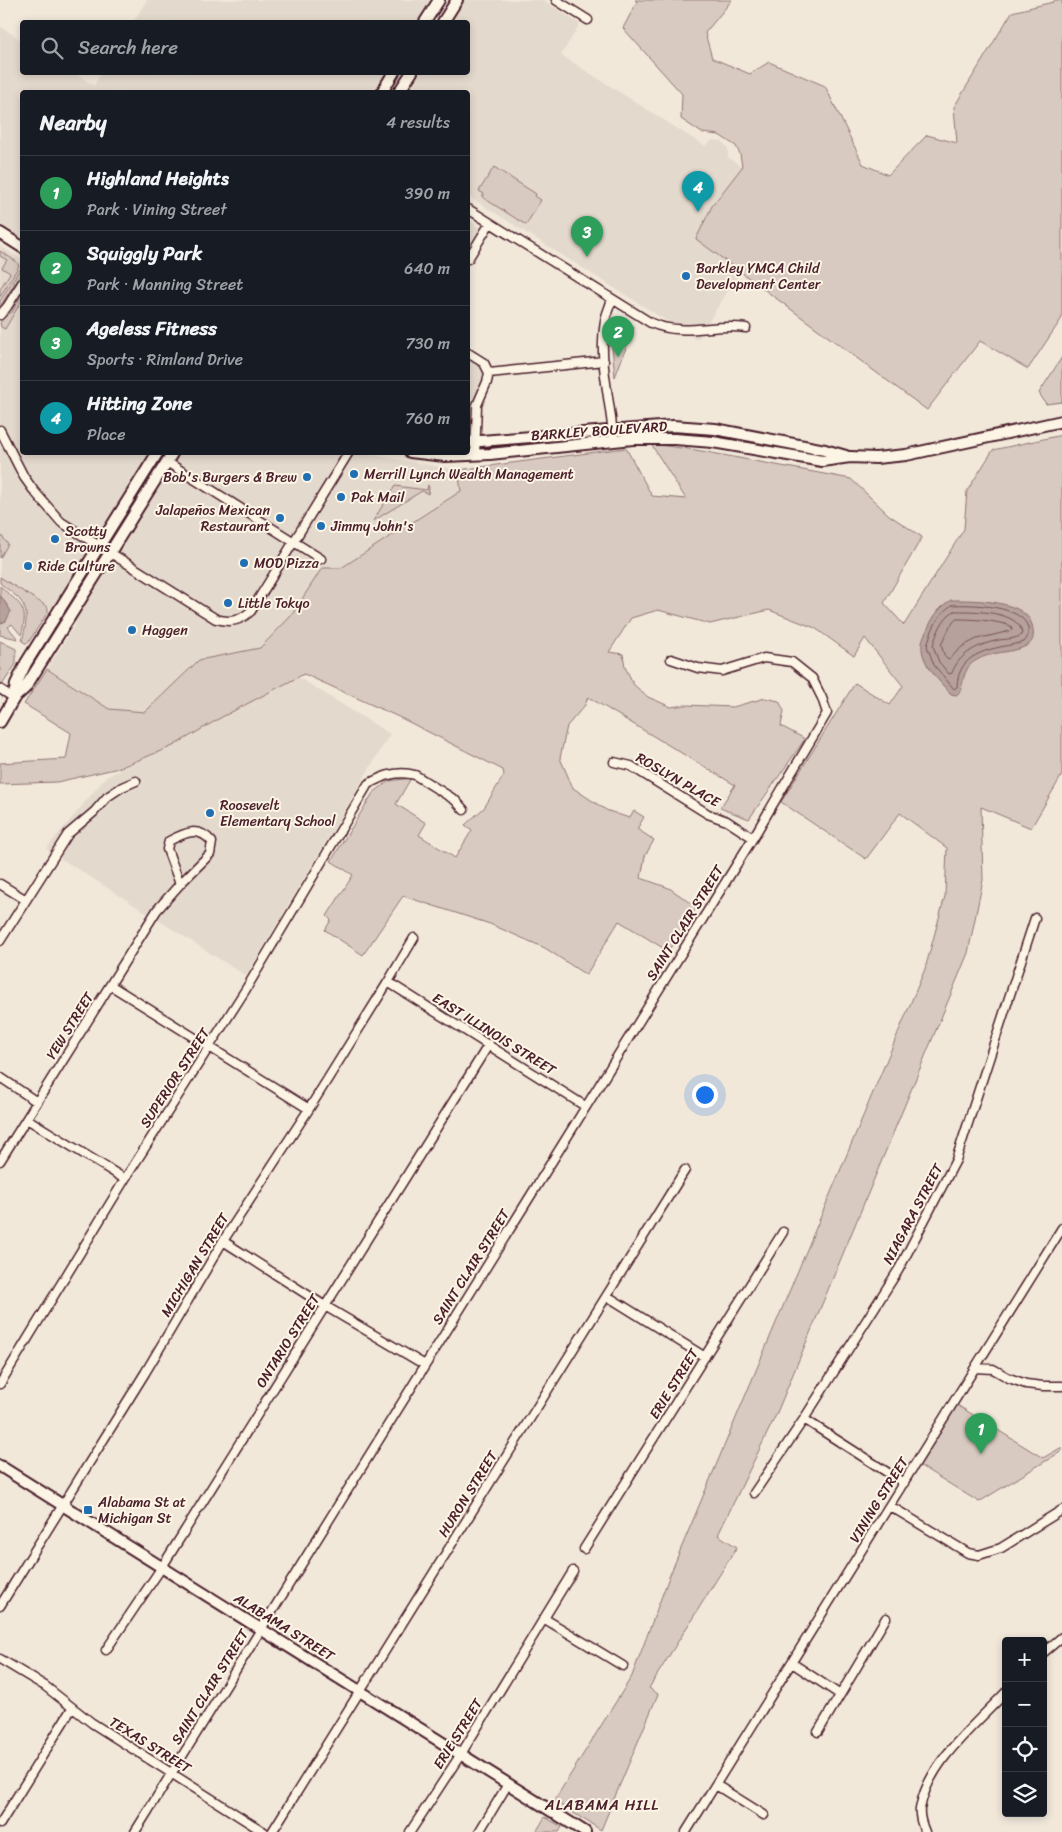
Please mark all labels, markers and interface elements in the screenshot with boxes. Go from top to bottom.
search box [20,20,470,75]
text: Search here [78,31,178,64]
icon: search [38,34,66,62]
text: Nearby [40,104,106,142]
text: 4 results [386,108,450,137]
text: Highland Heights [87,162,229,195]
pin: 4 [682,171,714,212]
text: 1 [53,179,59,208]
text: 390 m [405,179,450,208]
text: Park · Vining Street [87,195,227,224]
pin: 3 [571,216,603,257]
text: Squiggly Park [87,237,202,270]
text: 2 [51,254,61,283]
text: 640 m [404,254,450,283]
place label: Barkley YMCA Child Development Center [696,256,822,297]
text: Park · Manning Street [87,270,243,299]
marker: Barkley YMCA Child Development Center [680,270,692,282]
text: Ageless Fitness [87,312,217,345]
pin: 2 [602,316,634,357]
text: 3 [52,329,60,358]
text: 730 m [406,329,450,358]
text: Sports · Rimland Drive [87,345,243,374]
text: Hitting Zone [87,387,192,420]
text: 4 [51,404,61,433]
text: 760 m [405,404,450,433]
street label: BARKLEY BOULEVARD [530,414,668,448]
text: Place [87,420,126,449]
place label: Merrill Lynch Wealth Management [364,462,574,487]
place label: Bob's Burgers & Brew [163,465,297,490]
marker: Merrill Lynch Wealth Management [348,468,360,480]
marker: Bob's Burgers & Brew [301,471,313,483]
place label: Pak Mail [351,485,405,510]
marker: Pak Mail [335,491,347,503]
place label: Jalapeños Mexican Restaurant [155,498,270,539]
marker: Jalapeños Mexican Restaurant [274,512,286,524]
place label: Jimmy John's [330,514,414,539]
place label: Scotty Browns [65,519,111,560]
marker: Jimmy John's [315,520,327,532]
marker: Scotty Browns [49,533,61,545]
place label: MOD Pizza [254,551,320,576]
place label: Ride Culture [38,554,115,579]
marker: MOD Pizza [238,557,250,569]
marker: Ride Culture [22,560,34,572]
place label: Little Tokyo [238,591,310,616]
marker: Little Tokyo [222,597,234,609]
place label: Haggen [142,618,188,643]
marker: Haggen [126,624,138,636]
street label: ROSLYN PLACE [631,746,726,815]
place label: Roosevelt Elementary School [220,793,337,834]
marker: Roosevelt Elementary School [204,807,216,819]
street label: SAINT CLAIR STREET [639,859,731,986]
street label: YEW STREET [39,986,101,1065]
street label: EAST ILLINOIS STREET [427,986,562,1083]
street label: SUPERIOR STREET [133,1022,218,1133]
your location [692,1082,718,1108]
street label: NIAGARA STREET [876,1158,951,1269]
street label: SAINT CLAIR STREET [425,1203,517,1330]
street label: MICHIGAN STREET [154,1207,237,1322]
street label: ONTARIO STREET [249,1288,328,1393]
street label: ERIE STREET [642,1342,706,1424]
pin: 1 [965,1413,997,1454]
street label: HURON STREET [431,1445,505,1542]
street label: VINING STREET [843,1451,916,1548]
place label: Alabama St at Michigan St [97,1490,186,1531]
marker: Alabama St at Michigan St [82,1504,94,1516]
street label: ALABAMA STREET [228,1585,340,1669]
street label: SAINT CLAIR STREET [164,1623,256,1750]
map controls [1002,1637,1047,1817]
button: + [1002,1637,1047,1682]
button: − [1002,1682,1047,1727]
street label: ERIE STREET [426,1692,490,1774]
street label: TEXAS STREET [104,1710,197,1781]
button: locate [1002,1727,1047,1772]
button: layers [1002,1772,1047,1817]
district label: ALABAMA HILL [544,1792,659,1818]

